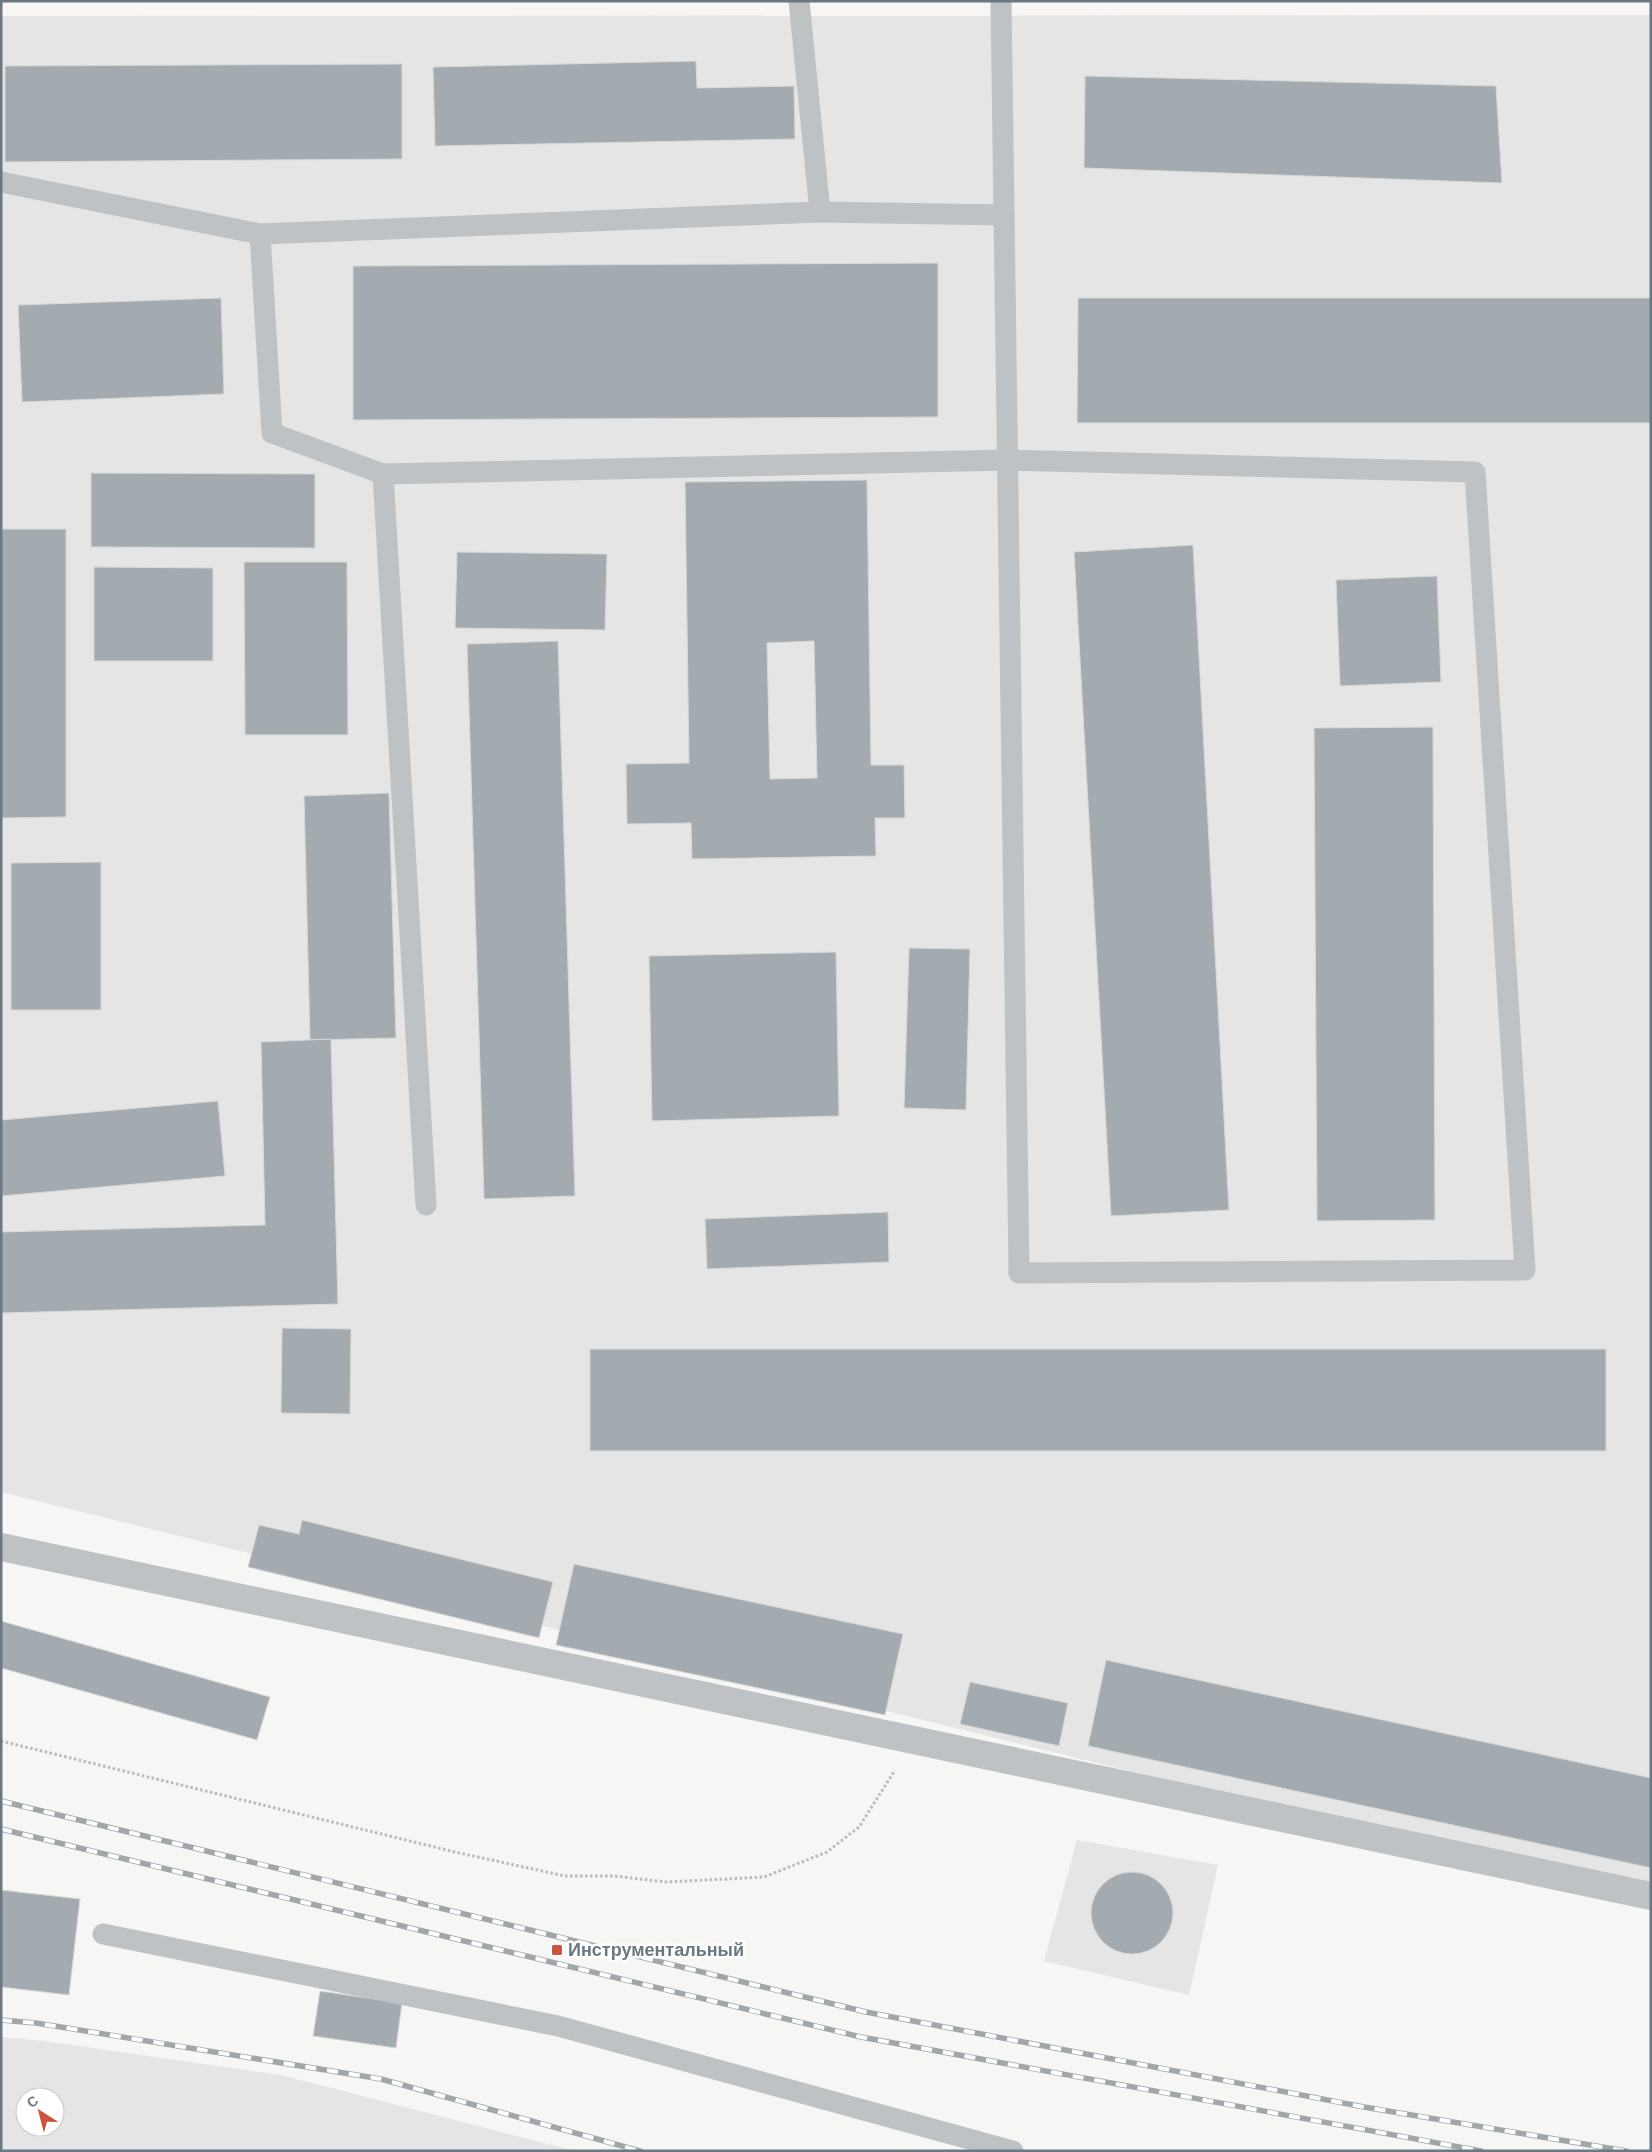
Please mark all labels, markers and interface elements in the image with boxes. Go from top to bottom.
place label: Инструментальный [568,1938,744,1960]
marker: Инструментальный [550,1943,564,1957]
north arrow [15,2087,65,2137]
text: С [23,2091,41,2111]

